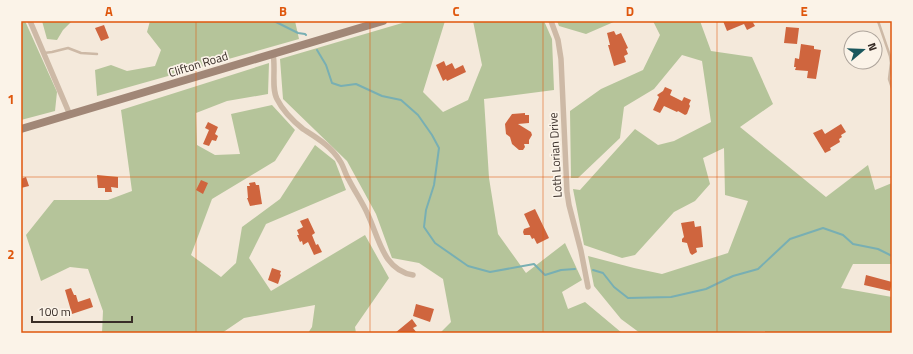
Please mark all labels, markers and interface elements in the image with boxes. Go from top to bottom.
text: A [105,1,113,21]
text: B [279,1,287,21]
text: C [452,1,460,21]
text: D [626,1,634,21]
text: E [800,1,808,21]
north arrow [843,30,883,70]
text: N [864,41,881,53]
street label: Clifton Road [166,46,230,82]
text: 1 [7,89,15,109]
street label: Loth Lorian Drive [543,112,567,198]
text: 2 [7,244,15,264]
scale bar [32,298,132,324]
text: 100 m [38,302,71,321]

